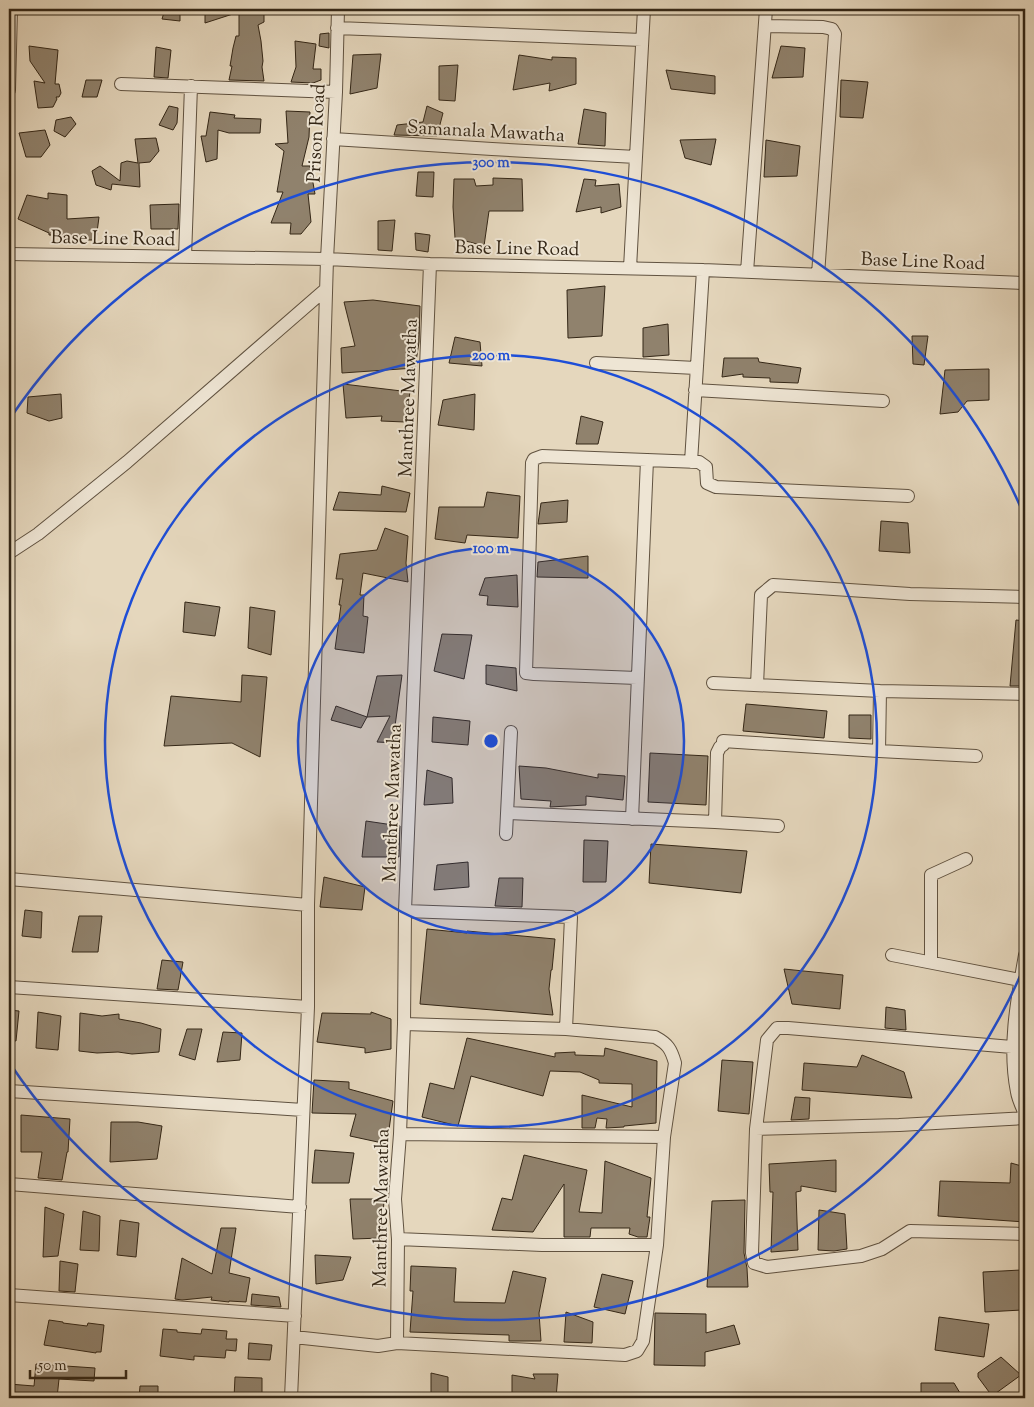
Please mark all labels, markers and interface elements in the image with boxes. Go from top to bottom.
street label: Prison Road [301,83,334,183]
street label: Samanala Mawatha [406,115,566,150]
text: 300 m [472,153,510,174]
street label: Base Line Road [50,225,176,254]
street label: Base Line Road [454,235,580,264]
street label: Base Line Road [860,247,986,278]
street label: Manthree Mawatha [393,318,426,478]
text: 200 m [472,346,511,367]
text: 100 m [473,539,510,560]
street label: Manthree Mawatha [377,723,410,883]
centre of rings [482,732,500,750]
street label: Manthree Mawatha [368,1128,397,1288]
scale bar [30,1347,126,1379]
text: 50 m [37,1356,67,1377]

